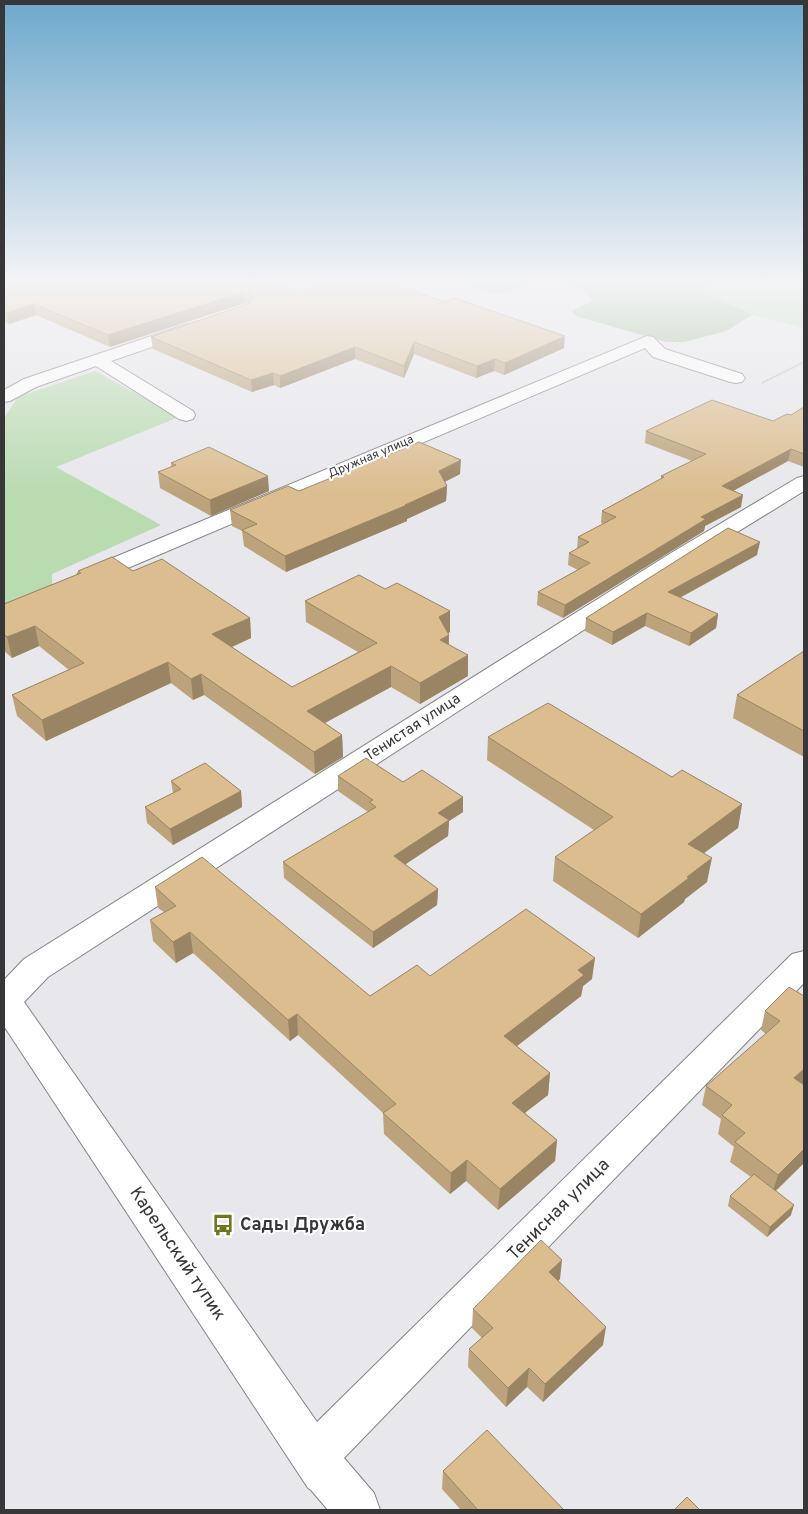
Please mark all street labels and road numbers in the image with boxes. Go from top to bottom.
street label: Дружная улица [326,432,416,482]
street label: Тенистая улица [361,690,465,766]
street label: Тенисная улица [503,1154,615,1266]
street label: Карельский тупик [124,1183,230,1325]

